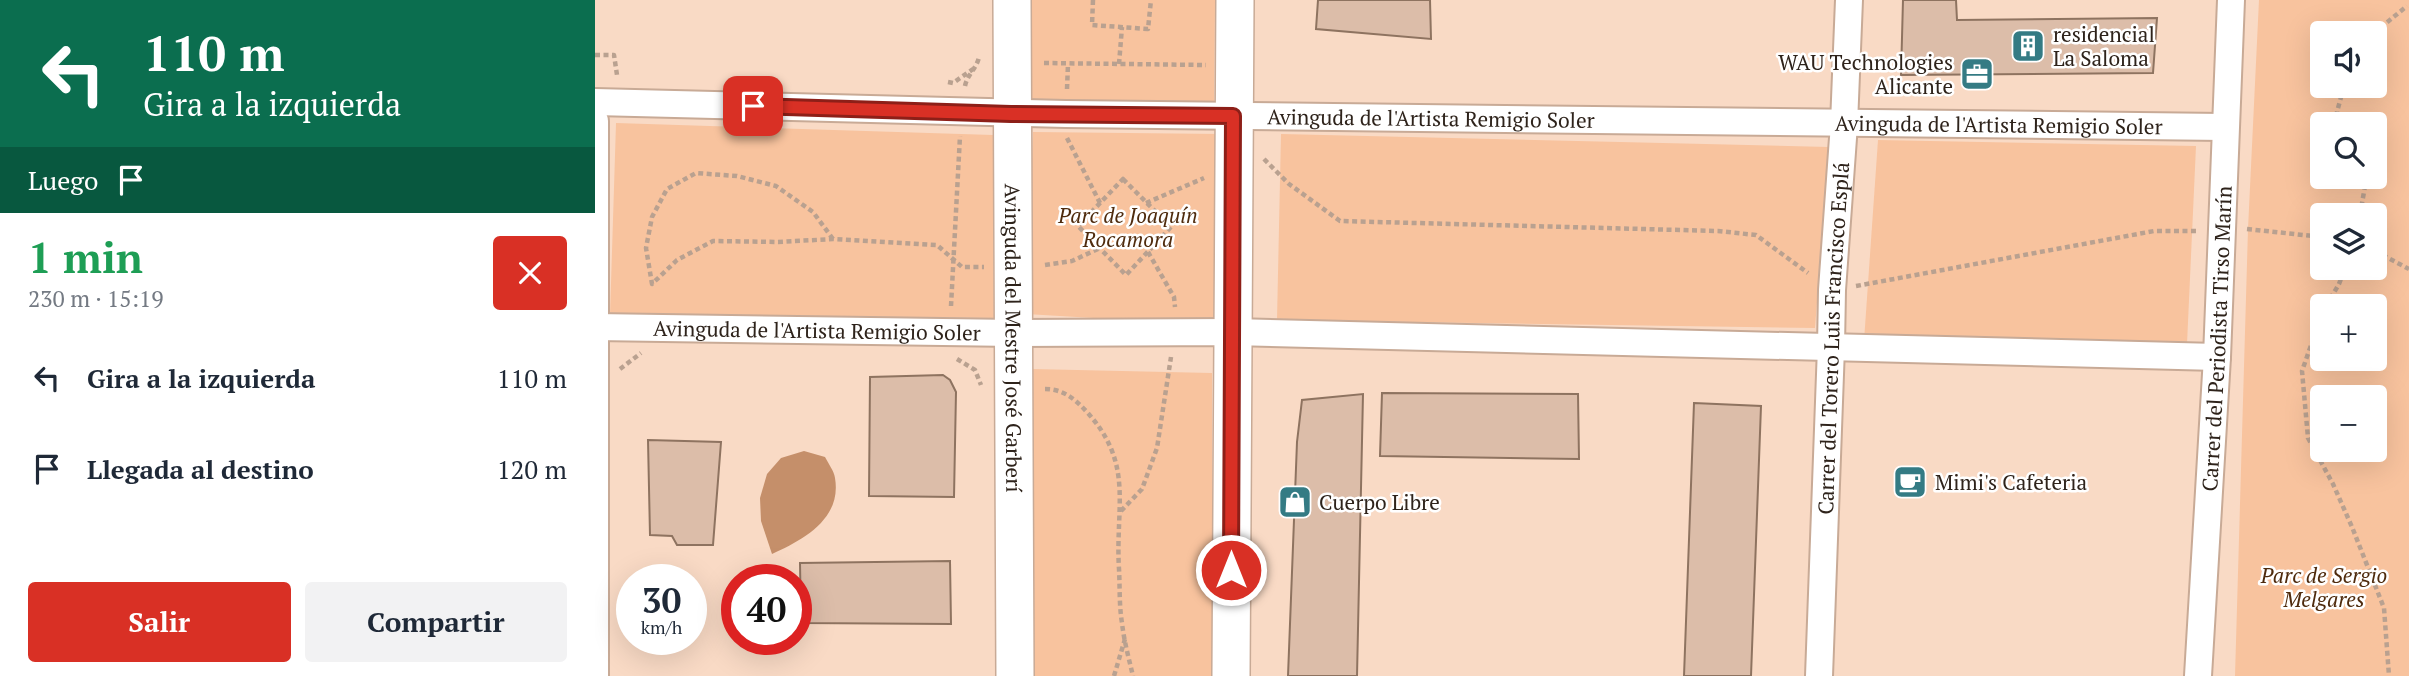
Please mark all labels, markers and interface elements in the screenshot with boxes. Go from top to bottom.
text: 110 m [143,20,285,85]
place label: residencial La Saloma [2053,20,2155,72]
map controls [2310,21,2387,462]
button: sound [2310,21,2387,98]
building icon: residencial La Saloma [2009,27,2047,65]
icon: left [28,28,119,119]
place label: WAU Technologies Alicante [1778,48,1953,100]
office icon: WAU Technologies Alicante [1958,55,1996,93]
pin [723,76,783,136]
text: Gira a la izquierda [143,83,401,125]
icon: arrive [734,87,772,125]
street label: Avinguda de l'Artista Remigio Soler [1267,102,1595,134]
street label: Avinguda de l'Artista Remigio Soler [1835,109,2163,140]
button: search [2310,112,2387,189]
icon: arrive [112,161,150,199]
street label: Carrer del Torero Luis Francisco Esplá [1811,161,1855,515]
text: Luego [28,163,98,197]
street label: Avinguda del Mestre José Garberí [999,183,1028,493]
street label: Carrer del Periodista Tirso Marín [2195,185,2238,492]
park label: Parc de Joaquín Rocamora [1057,201,1198,253]
button: layers [2310,203,2387,280]
text: 1 min [28,229,143,285]
button: close [493,236,567,310]
text: 230 m · 15:19 [28,283,163,314]
button: + [2310,294,2387,371]
street label: Avinguda de l'Artista Remigio Soler [653,314,981,347]
icon: left [28,359,66,397]
text: Gira a la izquierda [87,361,315,395]
text: 110 m [497,361,567,395]
button: − [2310,385,2387,462]
icon: arrive [28,450,66,488]
text: Llegada al destino [87,452,314,486]
text: 120 m [497,452,567,486]
cafe icon: Mimi's Cafeteria [1891,463,1929,501]
place label: Mimi's Cafeteria [1935,468,2087,496]
shop icon: Cuerpo Libre [1276,483,1314,521]
place label: Cuerpo Libre [1319,488,1440,516]
position arrow [1194,533,1268,607]
park label: Parc de Sergio Melgares [2260,561,2387,613]
speed limit sign: 40 [721,564,812,655]
text: 30 [642,577,681,623]
button: Salir [28,582,291,662]
button: Compartir [305,582,567,662]
text: km/h [641,615,682,639]

